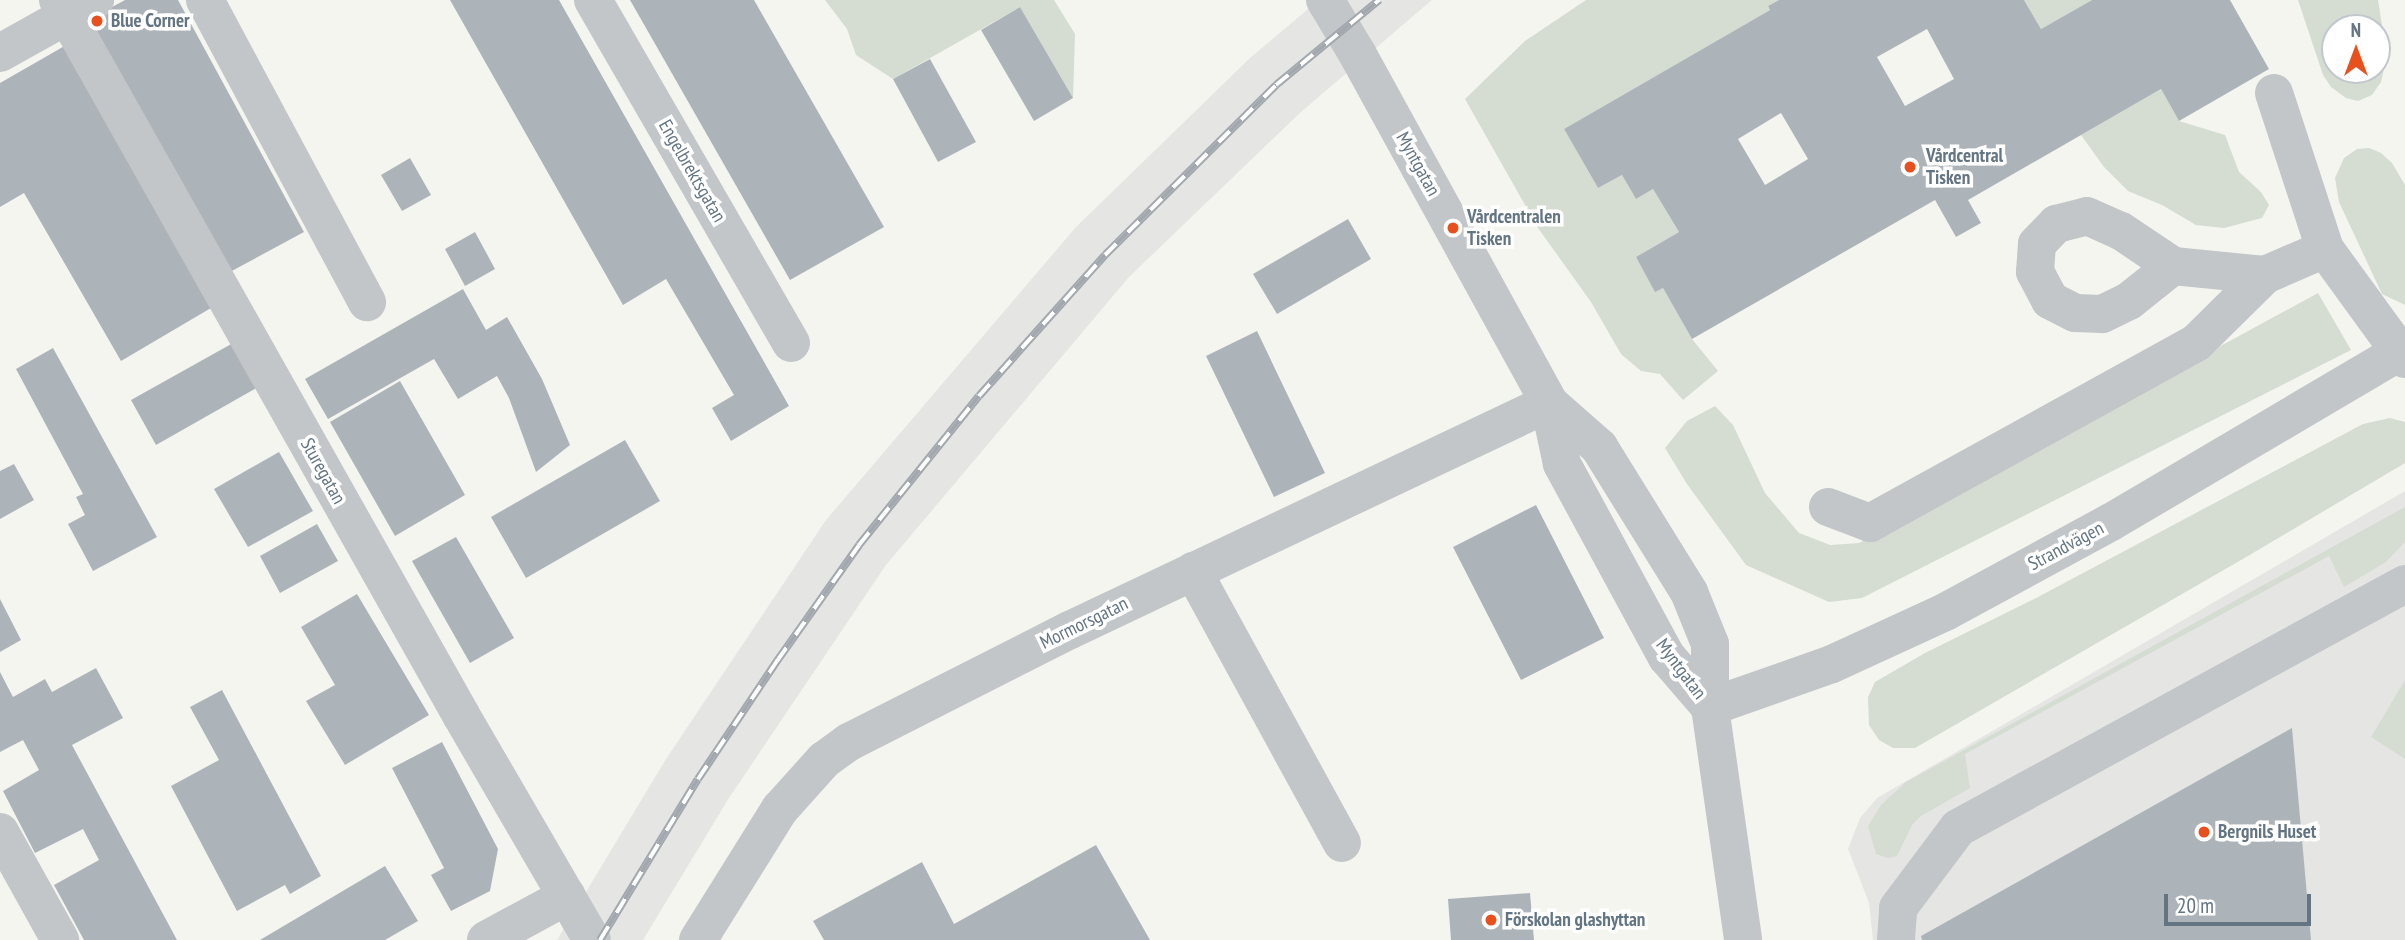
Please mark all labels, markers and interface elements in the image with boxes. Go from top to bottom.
place label: Blue Corner [111,10,190,32]
marker: Blue Corner [89,13,105,29]
north arrow [2321,14,2391,84]
text: N [2351,18,2361,42]
street label: Engelbrektsgatan [654,116,730,226]
street label: Myntgatan [1391,128,1445,200]
place label: Vårdcentral Tisken [1926,145,2003,189]
marker: Vårdcentral Tisken [1900,157,1920,177]
place label: Vårdcentralen Tisken [1467,206,1561,250]
marker: Vårdcentralen Tisken [1445,220,1461,236]
street label: Sturegatan [296,434,350,508]
street label: Strandvägen [2024,517,2108,575]
street label: Mormorsgatan [1036,592,1132,654]
street label: Myntgatan [1651,634,1711,704]
place label: Bergnils Huset [2218,821,2316,843]
marker: Bergnils Huset [2196,824,2212,840]
scale bar [2167,880,2314,924]
text: 20 m [2177,892,2214,919]
place label: Förskolan glashyttan [1505,909,1645,931]
marker: Förskolan glashyttan [1483,912,1499,928]

